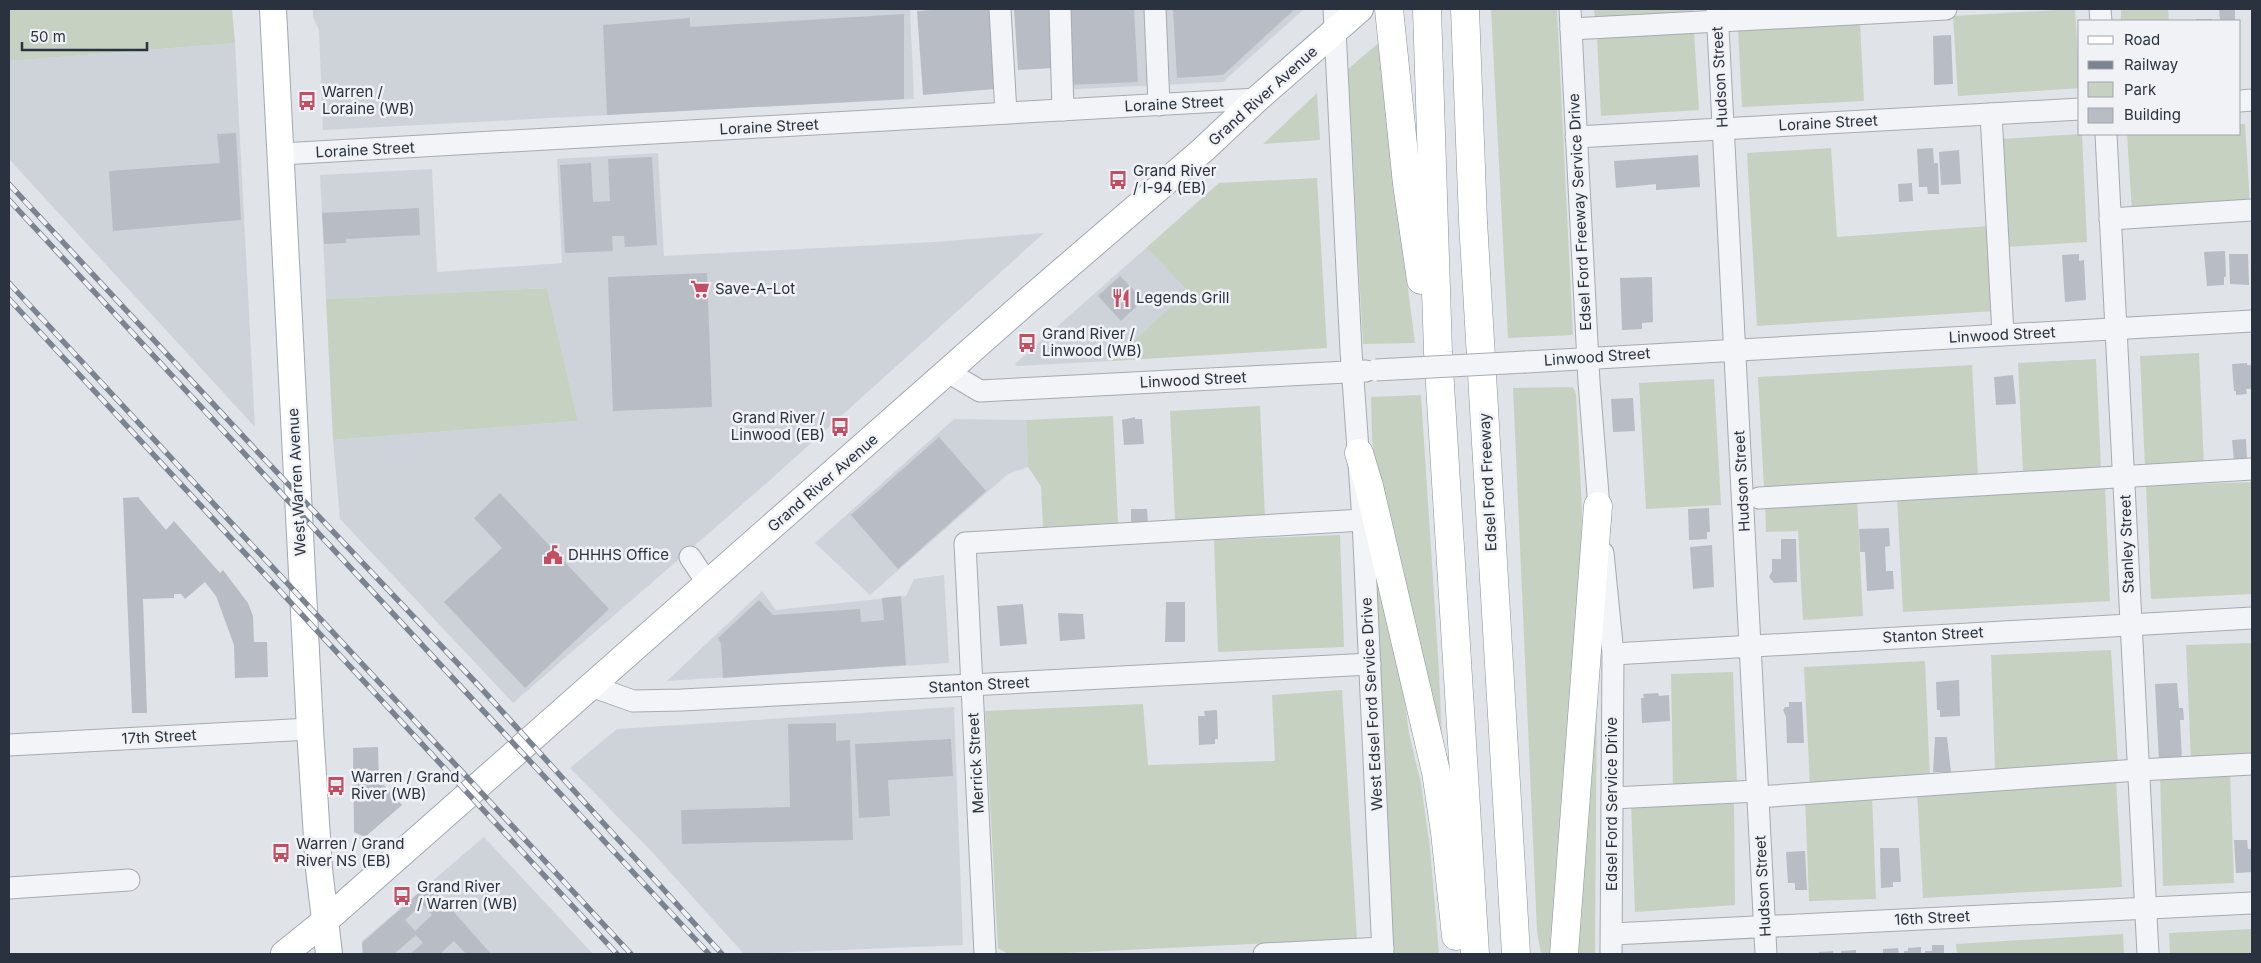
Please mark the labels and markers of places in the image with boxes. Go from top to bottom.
place label: Warren / Loraine (WB) [322,82,415,118]
bus stop icon: Warren / Loraine (WB) [296,90,318,112]
place label: Grand River / I-94 (EB) [1133,161,1217,197]
bus stop icon: Grand River / I-94 (EB) [1107,169,1129,191]
supermarket icon: Save-A-Lot [689,278,711,300]
place label: Save-A-Lot [715,279,795,298]
restaurant icon: Legends Grill [1110,287,1132,309]
place label: Legends Grill [1136,288,1229,307]
place label: Grand River / Linwood (WB) [1042,324,1142,360]
bus stop icon: Grand River / Linwood (WB) [1016,332,1038,354]
place label: Grand River / Linwood (EB) [731,408,826,444]
bus stop icon: Grand River / Linwood (EB) [829,416,851,438]
public building icon: DHHHS Office [542,544,564,566]
place label: DHHHS Office [568,545,669,564]
place label: Warren / Grand River (WB) [351,767,459,803]
bus stop icon: Warren / Grand River (WB) [325,775,347,797]
place label: Warren / Grand River NS (EB) [296,834,404,870]
bus stop icon: Warren / Grand River NS (EB) [270,842,292,864]
place label: Grand River / Warren (WB) [417,877,518,913]
bus stop icon: Grand River / Warren (WB) [391,885,413,907]

